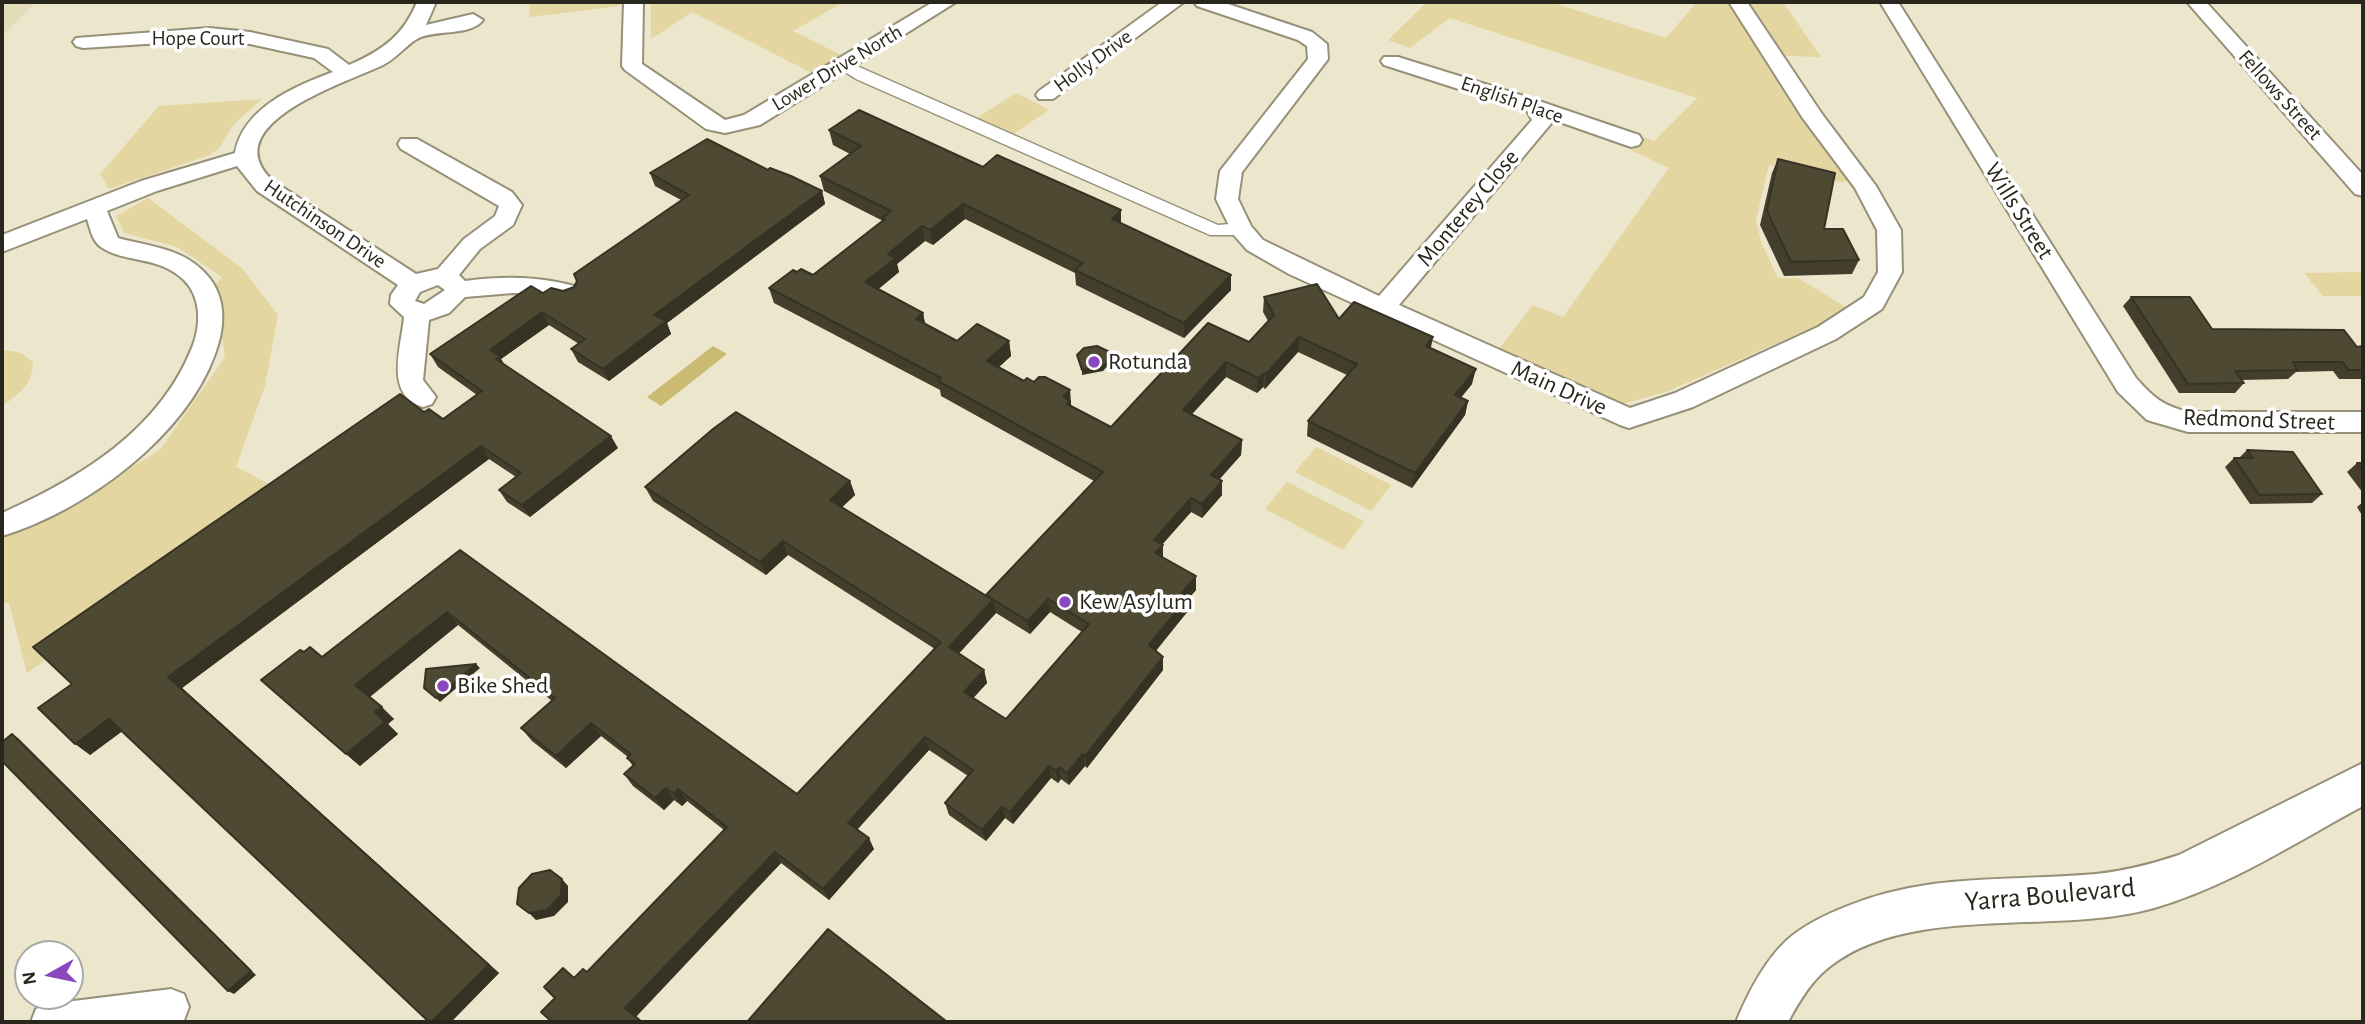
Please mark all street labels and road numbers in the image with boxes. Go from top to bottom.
street label: Lower Drive North [767,19,907,117]
street label: Holly Drive [1049,24,1137,98]
street label: Hope Court [152,26,244,52]
street label: Fellows Street [2233,44,2327,146]
street label: English Place [1457,71,1567,129]
street label: Monterey Close [1411,144,1525,272]
street label: Wills Street [1978,157,2060,265]
street label: Hutchinson Drive [259,174,391,274]
street label: Main Drive [1507,354,1611,422]
street label: Redmond Street [2183,403,2335,437]
street label: Yarra Boulevard [1963,871,2137,919]

